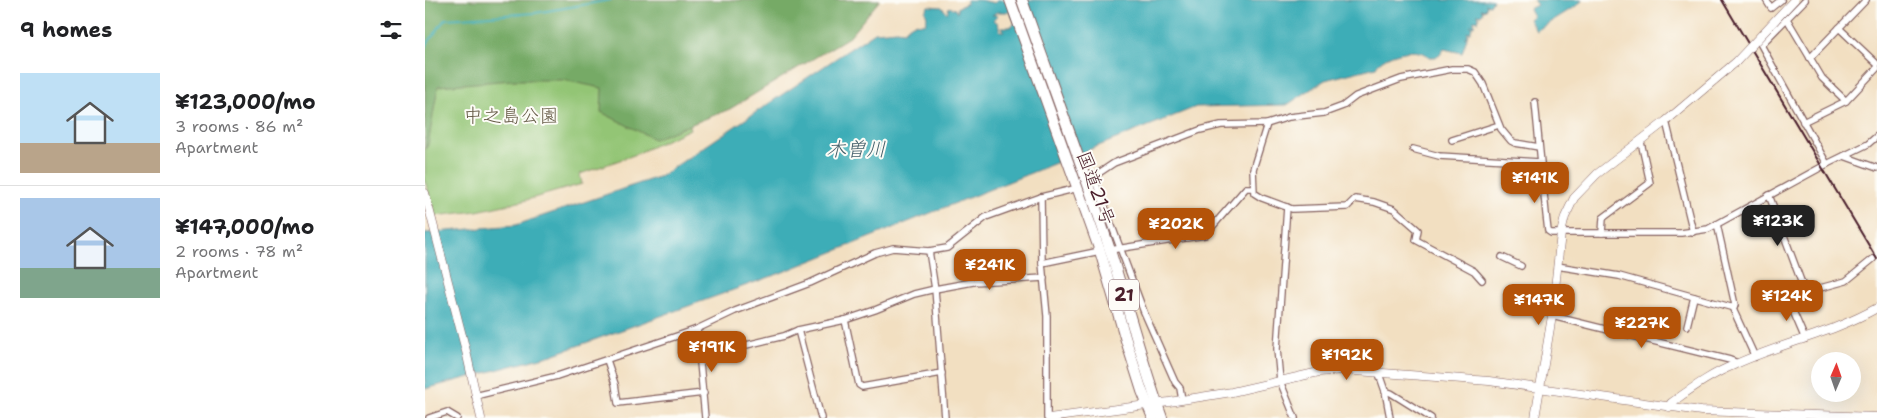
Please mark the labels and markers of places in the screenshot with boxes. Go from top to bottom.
pin: ¥141K [1500,162,1570,204]
pin: ¥123K [1743,204,1813,247]
pin: ¥202K [1141,208,1211,250]
pin: ¥241K [955,248,1025,291]
pin: ¥124K [1752,280,1822,322]
pin: ¥147K [1504,284,1574,326]
pin: ¥227K [1607,306,1677,349]
pin: ¥191K [677,330,747,373]
pin: ¥192K [1312,338,1382,381]

